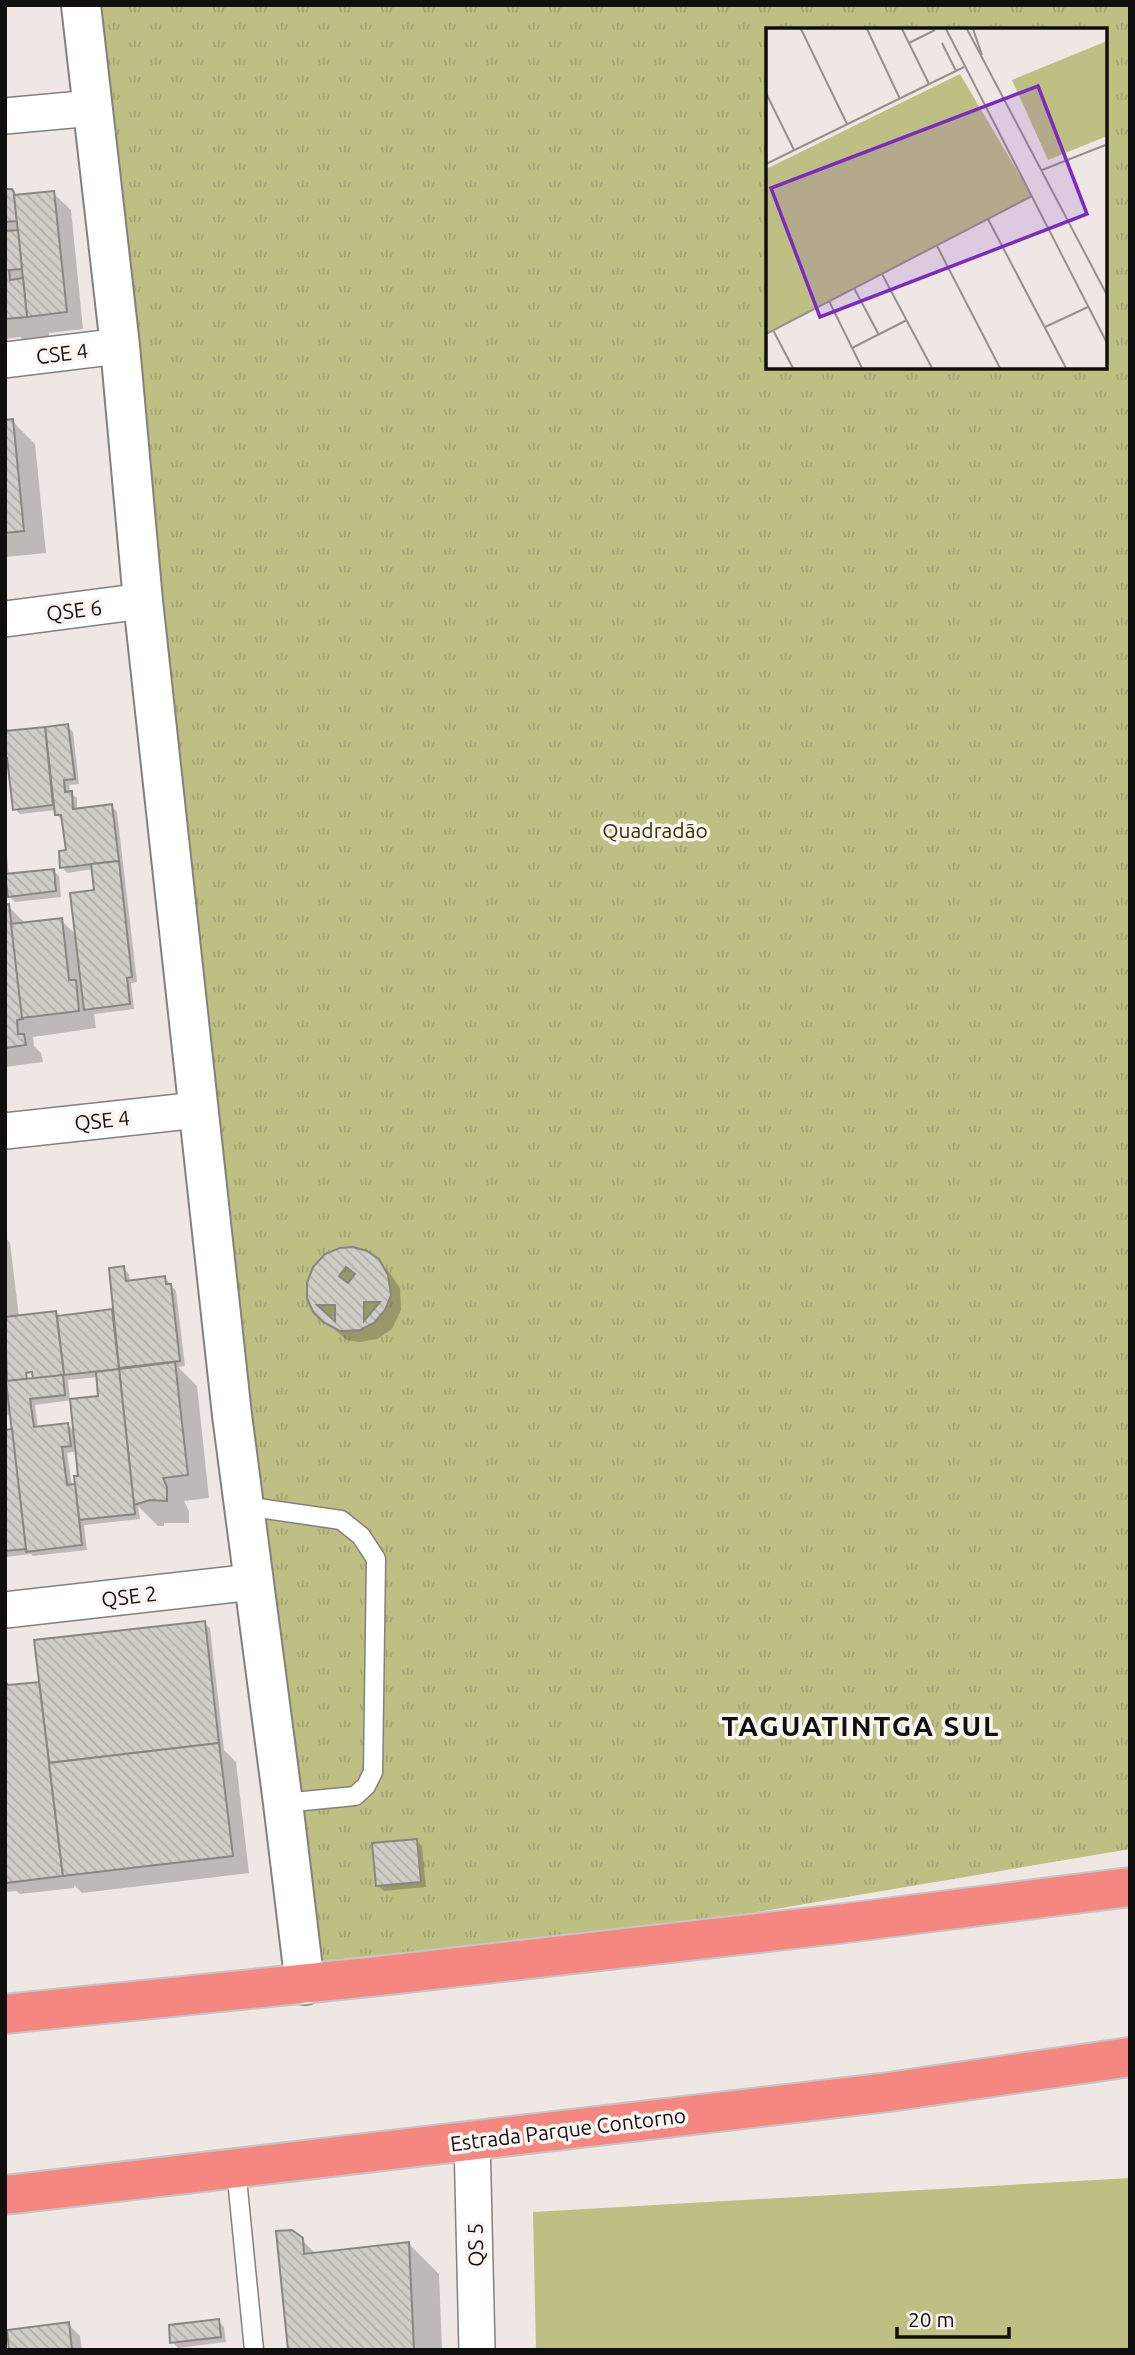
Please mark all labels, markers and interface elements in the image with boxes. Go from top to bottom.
inset map [766,28,1107,369]
street label: CSE 4 [34,338,90,368]
street label: QSE 6 [45,595,103,625]
park label: Quadradão [602,818,708,842]
street label: QSE 4 [73,1105,131,1135]
street label: QSE 2 [100,1581,158,1611]
district label: TAGUATINTGA SUL [722,1710,1000,1741]
street label: Estrada Parque Contorno [449,2103,687,2155]
street label: QS 5 [463,2223,487,2267]
scale bar [897,2296,1009,2340]
text: 20 m [908,2307,955,2331]

